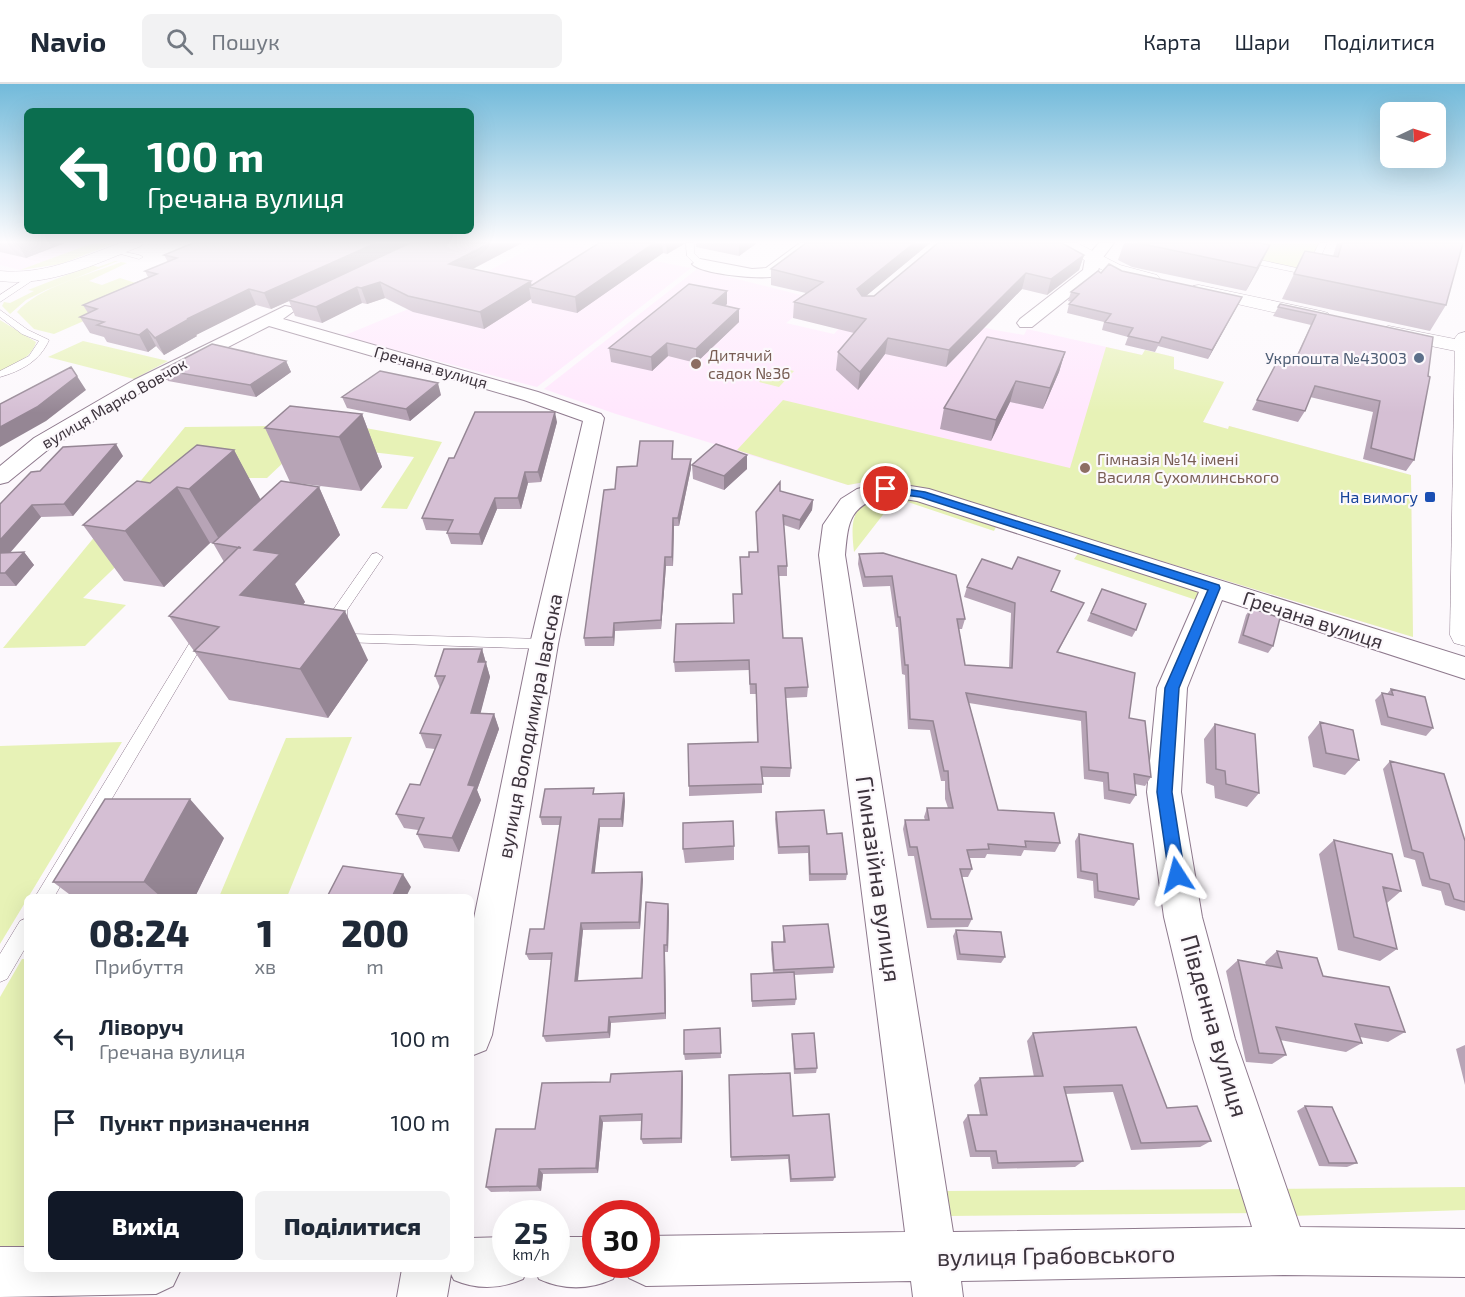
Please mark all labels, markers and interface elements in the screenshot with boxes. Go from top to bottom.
search box [142,14,562,68]
text: Navio [30,24,106,58]
icon: search [163,25,196,58]
text: Пошук [211,28,280,54]
text: Карта [1143,29,1201,54]
text: Шари [1234,29,1290,54]
text: Поділитися [1323,29,1435,54]
north arrow [1380,102,1446,168]
map controls [1380,102,1446,168]
text: 100 m [147,130,264,180]
icon: left [48,132,126,210]
text: Гречана вулиця [147,181,344,213]
street label: Гречана вулиця [372,341,490,393]
place label: Дитячий садок №36 [708,345,790,382]
place label: Укрпошта №43003 [1265,348,1407,367]
marker: Укрпошта №43003 [1412,351,1426,365]
street label: вулиця Марко Вовчок [38,353,191,453]
marker: Дитячий садок №36 [689,357,703,371]
place label: Гімназія №14 імені Василя Сухомлинського [1097,449,1279,487]
marker: Гімназія №14 імені Василя Сухомлинського [1078,461,1092,475]
pin [860,463,911,514]
icon: arrive [869,472,902,505]
place label: На вимогу [1340,487,1418,507]
marker: На вимогу [1423,490,1437,504]
street label: Гречана вулиця [1240,585,1387,654]
street label: вулиця Володимира Івасюка [492,591,567,861]
street label: Гімназійна вулиця [850,774,908,984]
position arrow [1145,843,1209,907]
text: 08:24 [89,911,189,954]
text: 1 [257,911,273,954]
text: 200 [341,911,409,954]
street label: Південна вулиця [1175,931,1255,1121]
text: Прибуття [95,954,184,978]
text: хв [254,954,276,978]
text: m [366,954,384,978]
text: Ліворуч [99,1013,184,1039]
icon: left [48,1022,81,1055]
text: 100 m [391,1025,450,1051]
text: Гречана вулиця [99,1039,245,1063]
icon: arrive [48,1106,81,1139]
text: Пункт призначення [99,1109,310,1135]
text: 100 m [391,1109,450,1135]
button: Вихід [48,1191,243,1260]
button: Поділитися [255,1191,450,1260]
speed limit sign: 30 [582,1200,660,1278]
text: 25 [514,1214,548,1250]
street label: вулиця Грабовського [936,1238,1176,1272]
text: km/h [512,1245,550,1263]

